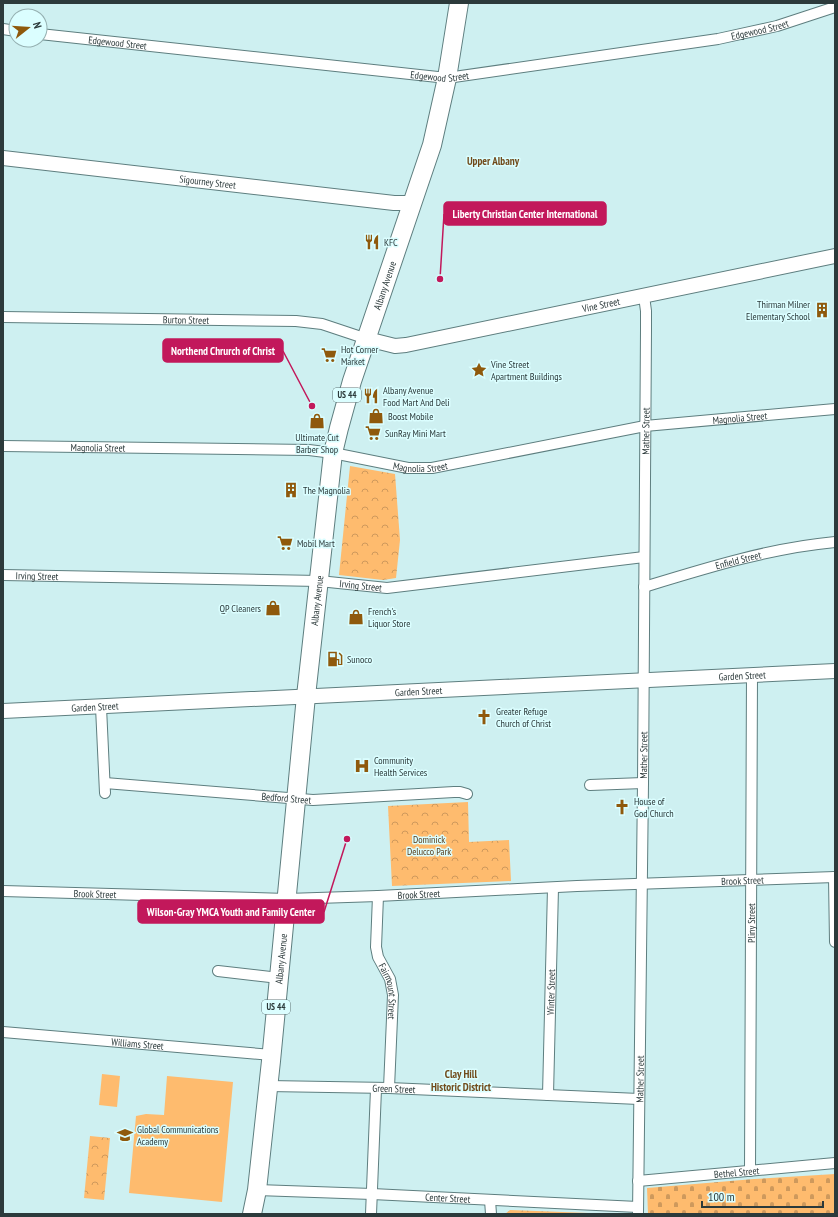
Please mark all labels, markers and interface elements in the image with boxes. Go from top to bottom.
north arrow [8,8,48,48]
street label: Edgewood Street [730,17,791,43]
text: N [30,20,45,30]
street label: Edgewood Street [88,33,148,53]
street label: Edgewood Street [410,68,470,85]
district label: Upper Albany [467,154,520,168]
street label: Sigourney Street [179,172,237,192]
callout: Liberty Christian Center International [444,202,606,225]
text: Liberty Christian Center International [453,207,598,221]
restaurant icon: KFC [363,233,381,251]
place label: KFC [384,236,398,249]
street label: Albany Avenue [371,259,399,311]
street label: Vine Street [580,295,621,315]
place label: Thirman Milner Elementary School [746,298,811,323]
building icon: Thirman Milner Elementary School [813,301,831,319]
street label: Burton Street [163,313,209,327]
callout: Northend Chrurch of Christ [163,339,283,362]
place label: Hot Corner Market [341,343,378,368]
text: Northend Chrurch of Christ [171,344,276,358]
supermarket icon: Hot Corner Market [320,346,338,364]
place label: Vine Street Apartment Buildings [490,358,562,383]
place icon: Vine Street Apartment Buildings [470,361,488,379]
place label: Albany Avenue Food Mart And Deli [383,384,450,409]
restaurant icon: Albany Avenue Food Mart And Deli [362,387,380,405]
road number: US 44 [333,388,361,402]
shop icon: Boost Mobile [367,407,385,425]
street label: Mather Street [639,407,652,455]
street label: Magnolia Street [712,409,768,427]
place label: Boost Mobile [388,410,433,423]
shop icon: Ultimate Cut Barber Shop [308,412,326,430]
supermarket icon: SunRay Mini Mart [364,424,382,442]
place label: SunRay Mini Mart [385,427,446,440]
place label: Ultimate Cut Barber Shop [295,431,339,456]
street label: Magnolia Street [71,441,126,455]
street label: Magnolia Street [392,459,449,475]
building icon: The Magnolia [282,481,300,499]
place label: The Magnolia [303,484,350,497]
supermarket icon: Mobil Mart [276,534,294,552]
place label: Mobil Mart [297,537,335,550]
street label: Enfield Street [714,548,763,572]
street label: Irving Street [15,569,59,583]
street label: Albany Avenue [308,575,326,626]
street label: Irving Street [339,577,383,594]
shop icon: QP Cleaners [264,599,282,617]
place label: QP Cleaners [220,602,262,615]
place label: French's Liquor Store [368,605,410,630]
shop icon: French's Liquor Store [347,608,365,626]
fuel station icon: Sunoco [326,650,344,668]
place label: Sunoco [347,653,372,666]
street label: Garden Street [718,668,766,684]
street label: Garden Street [395,684,443,699]
street label: Garden Street [71,699,119,715]
place label: Greater Refuge Church of Christ [496,705,551,730]
church icon: Greater Refuge Church of Christ [475,708,493,726]
street label: Mather Street [637,731,650,779]
place label: Community Health Services [374,754,428,779]
hospital icon: Community Health Services [353,757,371,775]
street label: Bedford Street [261,790,312,807]
place label: House of God Church [634,795,674,820]
church icon: House of God Church [613,798,631,816]
park label: Dominick Delucco Park [407,833,451,858]
street label: Brook Street [721,873,764,888]
street label: Brook Street [73,887,117,901]
street label: Brook Street [397,887,441,902]
callout: Wilson-Gray YMCA Youth and Family Center [138,900,324,923]
street label: Pliny Street [745,903,758,943]
text: Wilson-Gray YMCA Youth and Family Center [146,905,316,919]
street label: Albany Avenue [272,933,290,985]
street label: Fairmount Street [376,961,399,1020]
street label: Winter Street [544,969,558,1015]
road number: US 44 [262,1000,290,1014]
street label: Williams Street [111,1035,164,1053]
street label: Mather Street [633,1055,647,1103]
district label: Clay Hill Historic District [431,1067,492,1094]
street label: Green Street [372,1082,416,1096]
place label: Global Communications Academy [137,1123,219,1148]
school or university icon: Global Communications Academy [116,1126,134,1144]
street label: Bethel Street [713,1164,760,1181]
scale bar [702,1183,823,1209]
text: 100 m [708,1189,735,1204]
street label: Center Street [425,1191,471,1206]

